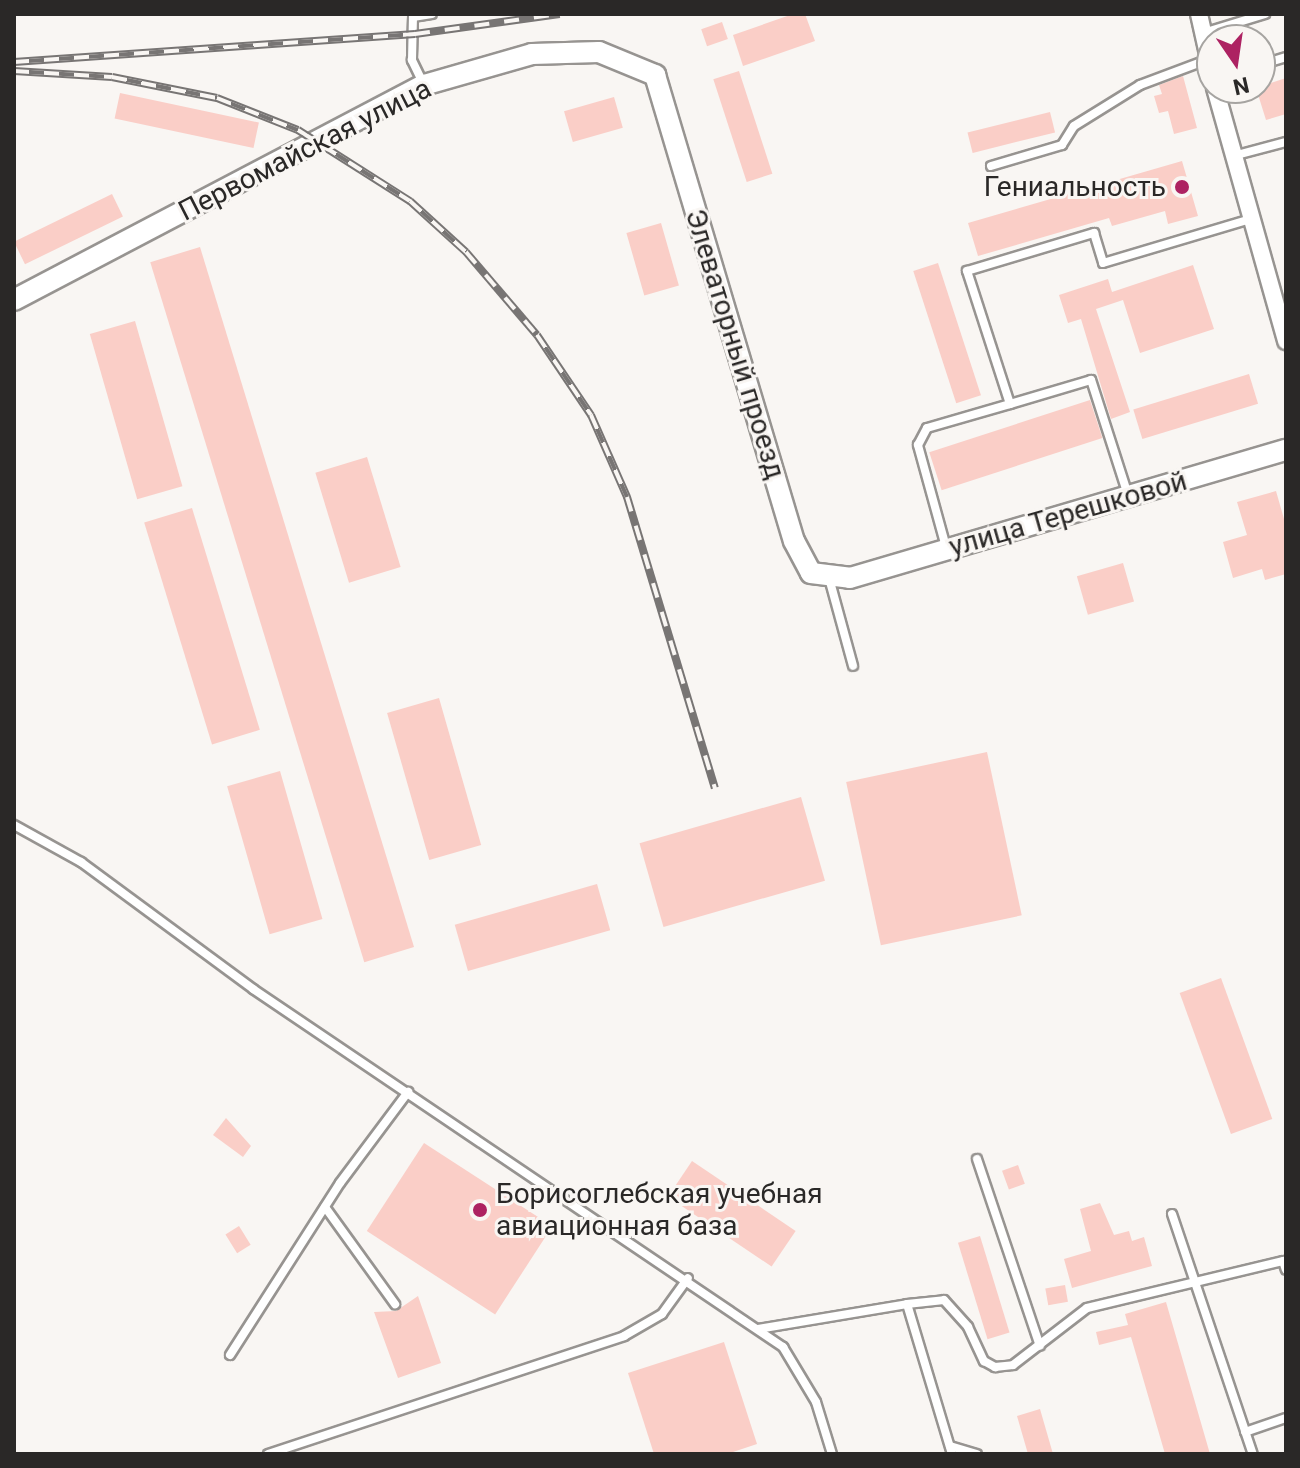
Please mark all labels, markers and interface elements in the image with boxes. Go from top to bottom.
north arrow [1196,24,1276,104]
street label: Первомайская улица [173,72,437,228]
text: N [1231,72,1251,100]
place label: Гениальность [984,170,1166,204]
marker: Гениальность [1173,178,1191,196]
street label: Элеваторный проезд [678,205,792,483]
street label: улица Терешковой [945,464,1191,564]
place label: Борисоглебская учебная авиационная база [496,1177,823,1243]
marker: Борисоглебская учебная авиационная база [471,1201,489,1219]

